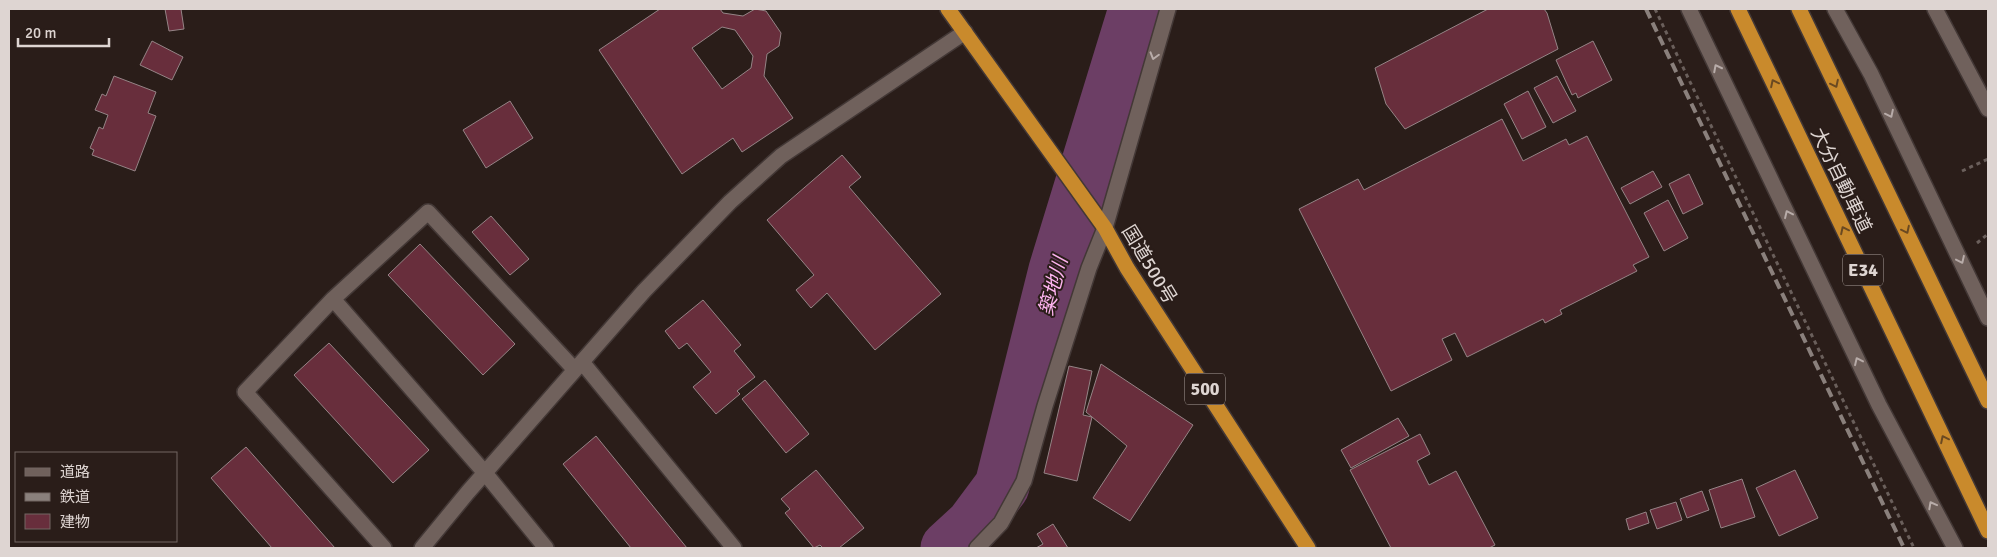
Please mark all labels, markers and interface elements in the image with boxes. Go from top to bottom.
scale bar [18,15,109,47]
text: 20 m [25,24,56,42]
one-way arrow [1150,51,1160,59]
one-way arrow [1713,64,1723,73]
one-way arrow [1769,79,1780,88]
one-way arrow [1829,79,1839,88]
one-way arrow [1884,109,1894,118]
street label: 大分自動車道 [1805,124,1877,237]
one-way arrow [1784,211,1794,220]
street label: 国道500号 [1116,221,1182,308]
one-way arrow [1900,225,1910,234]
one-way arrow [1840,226,1850,235]
water label: 築地川 [1034,252,1074,318]
road number: E34 [1843,254,1883,286]
one-way arrow [1955,255,1966,264]
one-way arrow [1853,357,1864,366]
road number: 500 [1185,374,1225,404]
one-way arrow [1941,436,1951,445]
legend [15,452,178,542]
text: 道路 [60,463,90,481]
text: 鉄道 [60,488,90,506]
one-way arrow [1929,502,1939,511]
text: 建物 [60,513,90,531]

